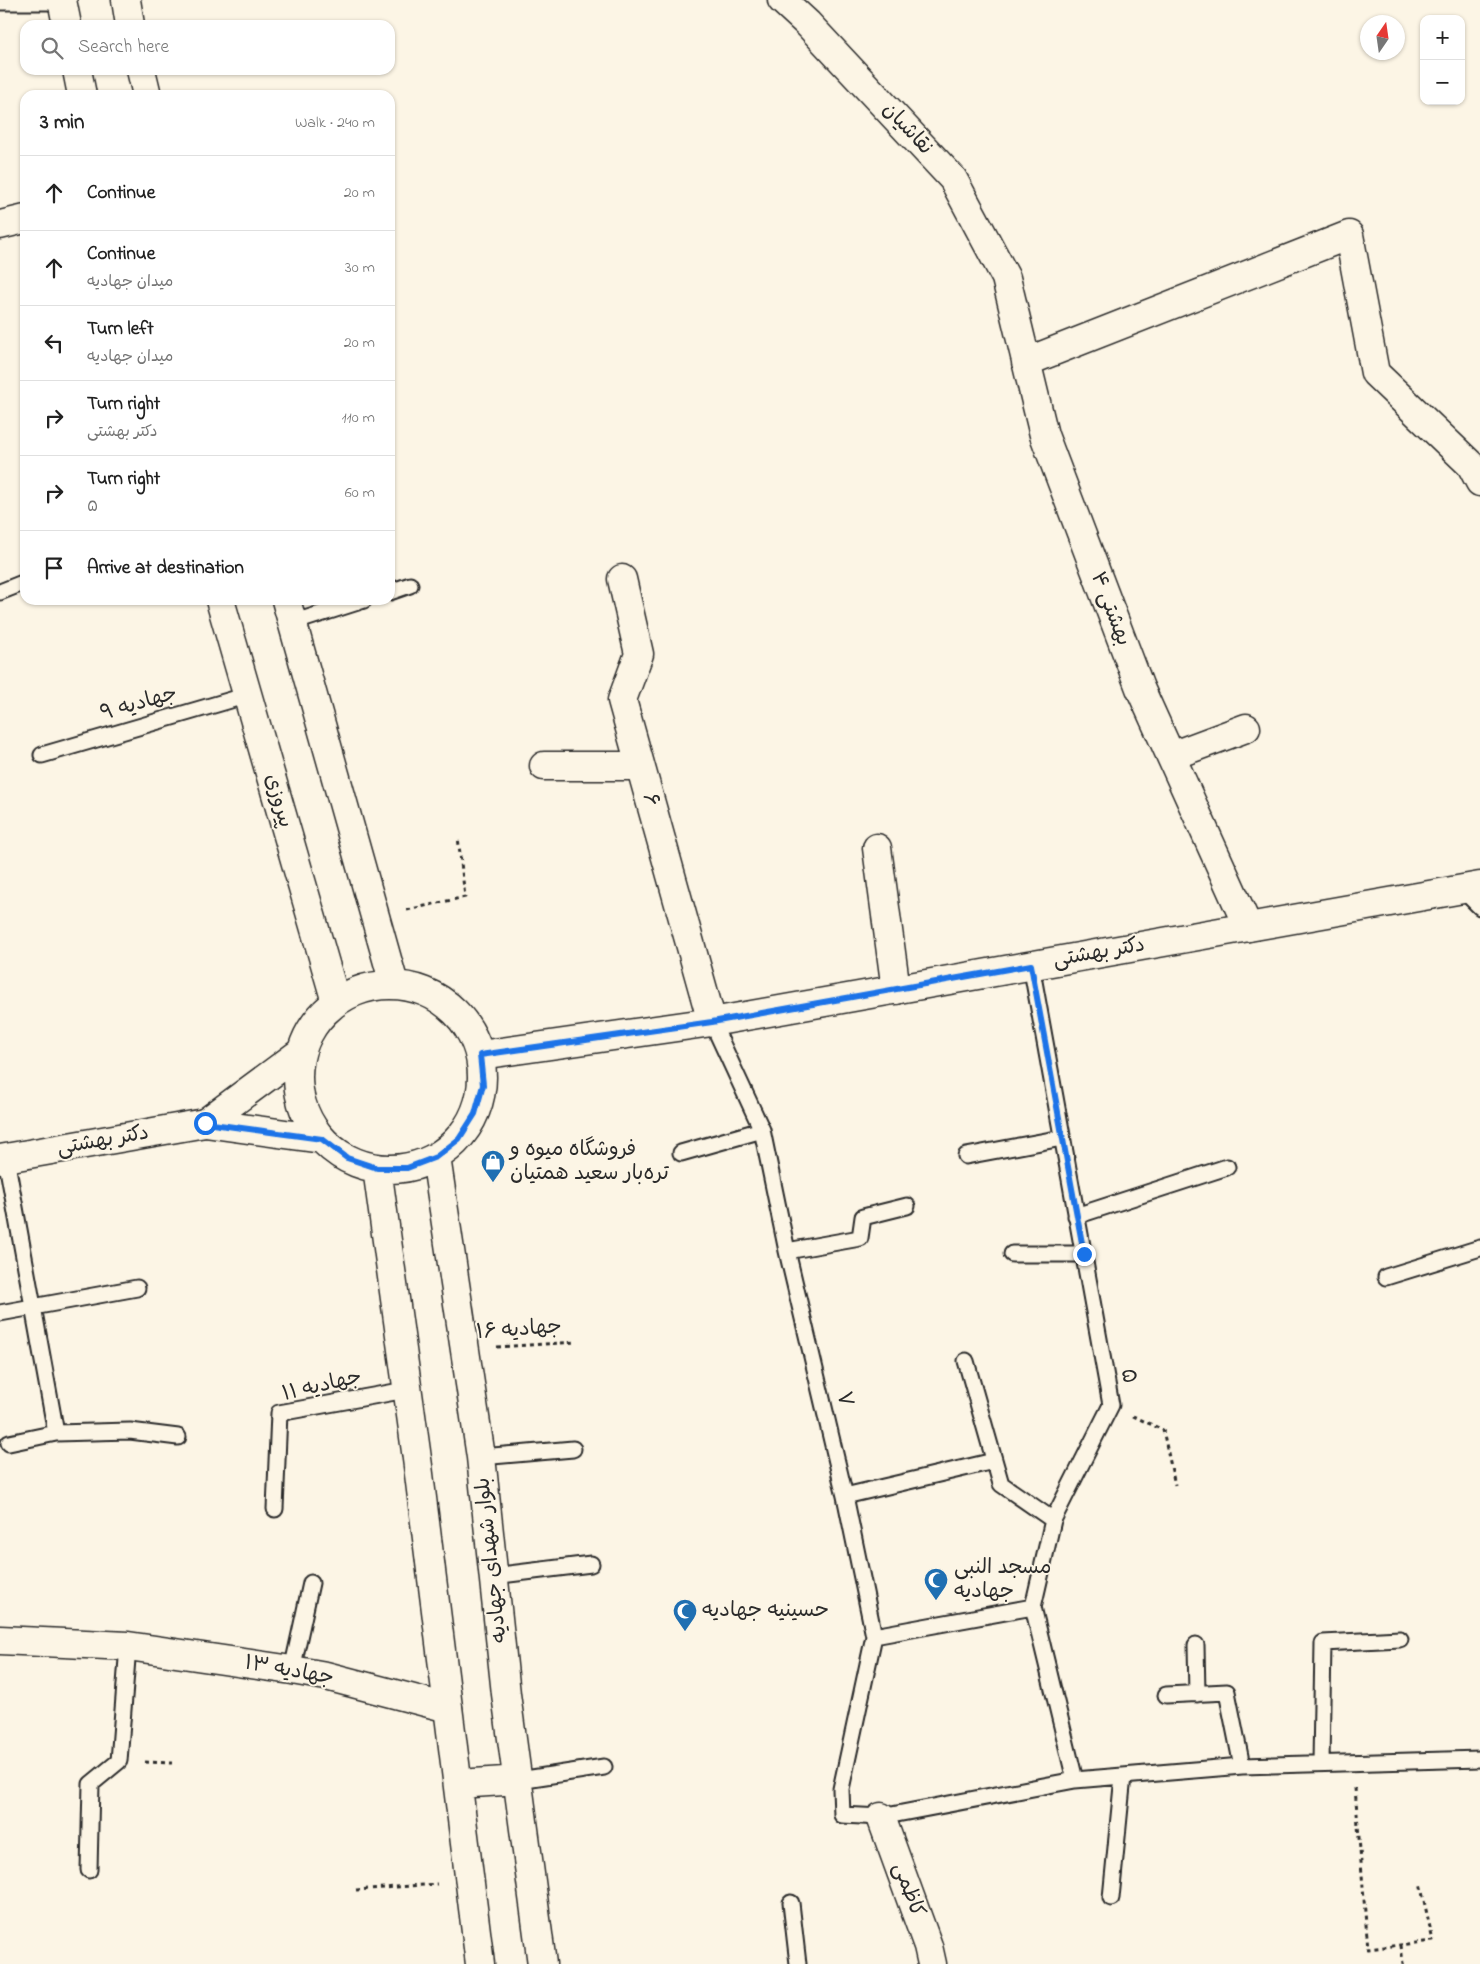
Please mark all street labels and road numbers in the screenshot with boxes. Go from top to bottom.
street label: نقاشیان [875,96,939,162]
street label: بهشتی ۴ [1082,567,1138,651]
street label: جهادیه ۹ [97,679,181,729]
street label: پیروزی [256,771,300,831]
street label: ۶ [634,790,666,810]
street label: دکتر بهشتی [1051,930,1147,976]
street label: دکتر بهشتی [55,1118,151,1164]
street label: جهادیه ۱۶ [475,1312,563,1348]
street label: جهادیه ۱۱ [279,1362,365,1410]
street label: ۵ [1112,1366,1144,1386]
street label: ۷ [828,1388,860,1410]
street label: بلوار شهدای جهادیه [468,1476,516,1644]
street label: جهادیه ۱۳ [242,1648,336,1694]
street label: کاظمی [884,1859,932,1921]

